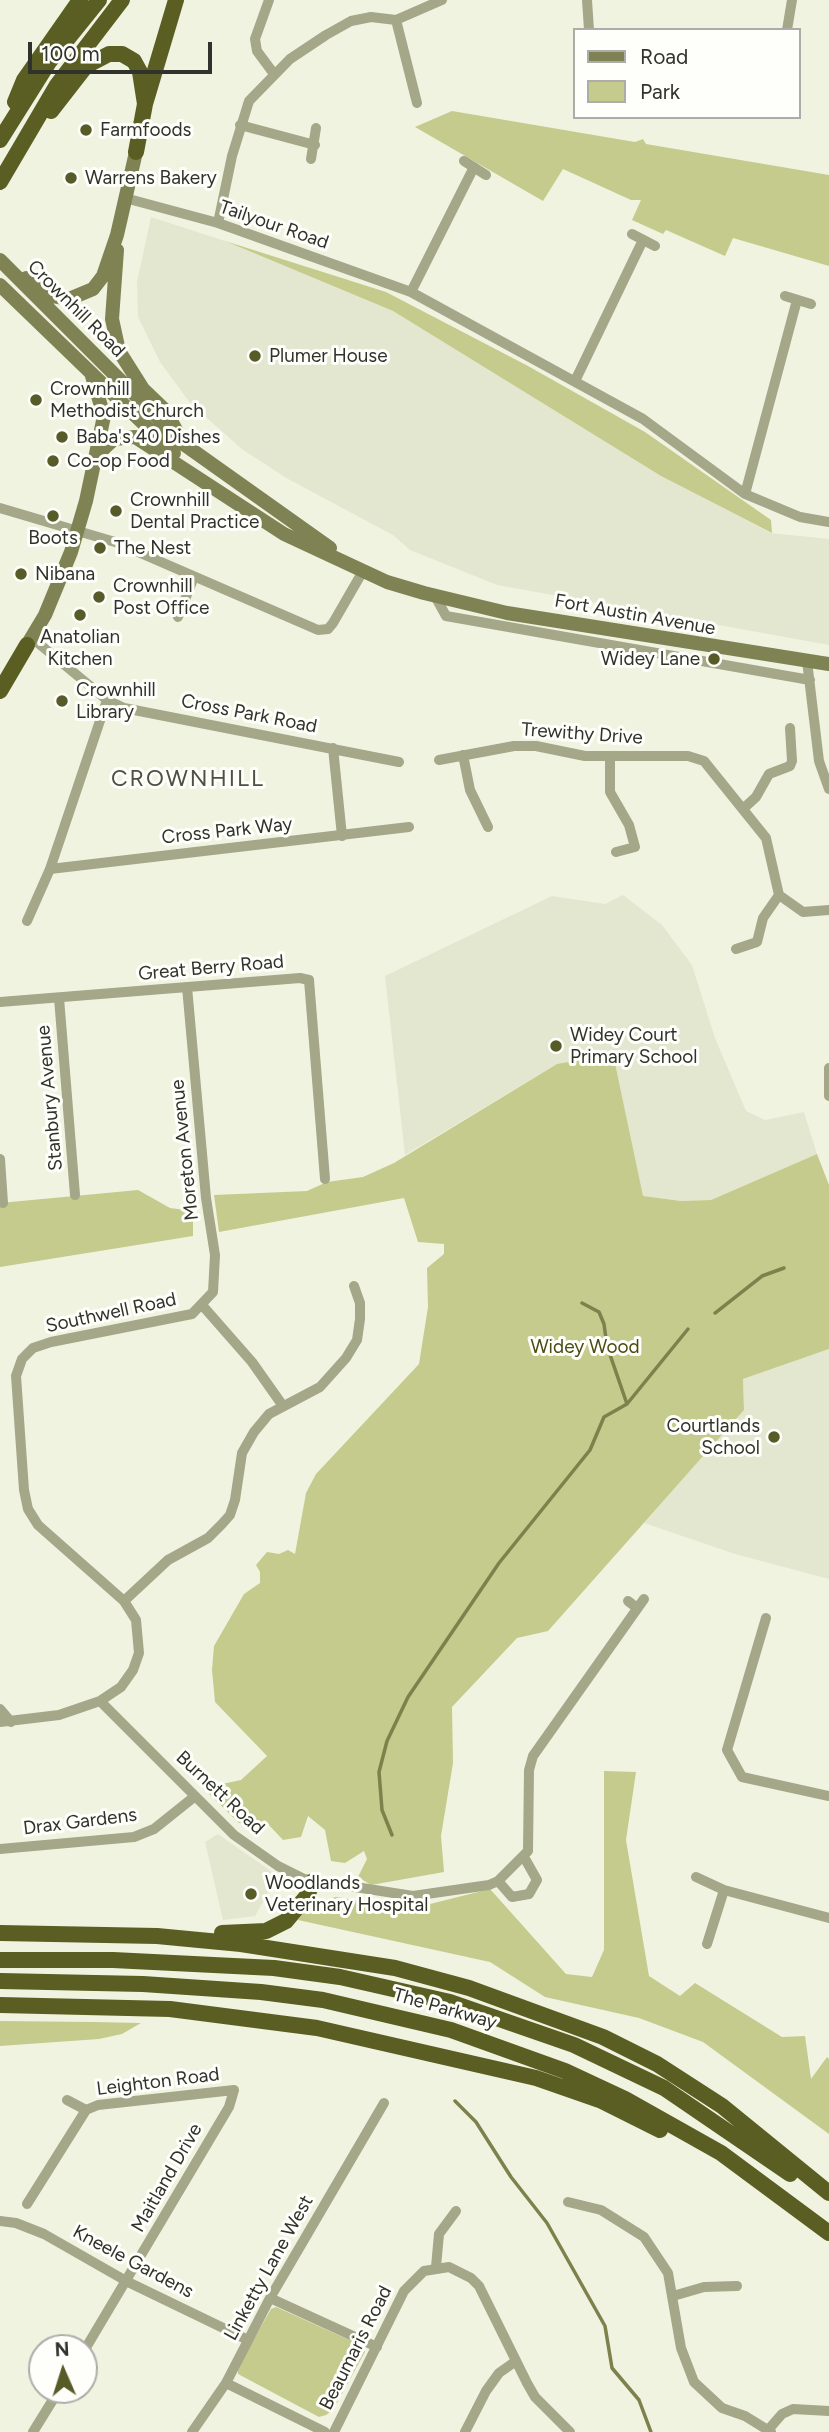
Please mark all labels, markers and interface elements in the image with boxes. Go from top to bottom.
scale bar [32,28,215,72]
legend [574,28,801,119]
text: 100 m [41,41,100,66]
text: Road [640,44,688,69]
text: Park [640,79,680,104]
place label: Farmfoods [100,119,191,141]
marker: Farmfoods [78,122,94,138]
place label: Warrens Bakery [85,167,217,189]
marker: Warrens Bakery [63,170,79,186]
street label: Tailyour Road [216,196,332,254]
street label: Crownhill Road [23,256,129,362]
place label: Plumer House [269,345,388,367]
marker: Plumer House [247,348,263,364]
place label: Crownhill Methodist Church [50,378,204,422]
marker: Crownhill Methodist Church [28,392,44,408]
place label: Baba's 40 Dishes [76,426,220,448]
marker: Baba's 40 Dishes [54,429,70,445]
place label: Co-op Food [67,450,170,472]
marker: Co-op Food [45,453,61,469]
place label: Crownhill Dental Practice [130,489,259,533]
marker: Crownhill Dental Practice [108,503,124,519]
marker: Boots [45,508,61,524]
place label: Boots [28,527,78,549]
place label: The Nest [114,537,191,559]
marker: The Nest [92,540,108,556]
place label: Nibana [35,563,95,585]
marker: Nibana [13,566,29,582]
place label: Crownhill Post Office [113,575,209,619]
marker: Crownhill Post Office [91,589,107,605]
street label: Fort Austin Avenue [553,590,717,640]
marker: Anatolian Kitchen [72,607,88,623]
place label: Anatolian Kitchen [40,626,120,670]
place label: Widey Lane [601,648,700,670]
marker: Widey Lane [706,651,722,667]
place label: Crownhill Library [76,679,156,723]
street label: Cross Park Road [179,690,319,738]
marker: Crownhill Library [54,693,70,709]
street label: Trewithy Drive [520,718,644,750]
district label: CROWNHILL [112,765,264,793]
street label: Cross Park Way [160,813,294,849]
street label: Great Berry Road [137,950,285,986]
street label: Stanbury Avenue [32,1024,68,1172]
place label: Widey Court Primary School [570,1024,697,1068]
marker: Widey Court Primary School [548,1038,564,1054]
street label: Moreton Avenue [166,1078,204,1222]
street label: Southwell Road [44,1288,178,1338]
park label: Widey Wood [530,1336,640,1358]
place label: Courtlands School [667,1415,760,1459]
marker: Courtlands School [766,1429,782,1445]
street label: Burnett Road [171,1746,269,1840]
street label: Drax Gardens [22,1804,138,1840]
place label: Woodlands Veterinary Hospital [265,1872,428,1916]
marker: Woodlands Veterinary Hospital [243,1886,259,1902]
street label: The Parkway [391,1983,499,2035]
street label: Leighton Road [95,2063,221,2101]
street label: Maitland Drive [127,2120,207,2236]
street label: Linketty Lane West [220,2191,318,2345]
street label: Kneele Gardens [69,2221,197,2303]
street label: Beaumaris Road [315,2282,397,2414]
north arrow [28,2334,98,2404]
text: N [54,2338,70,2361]

